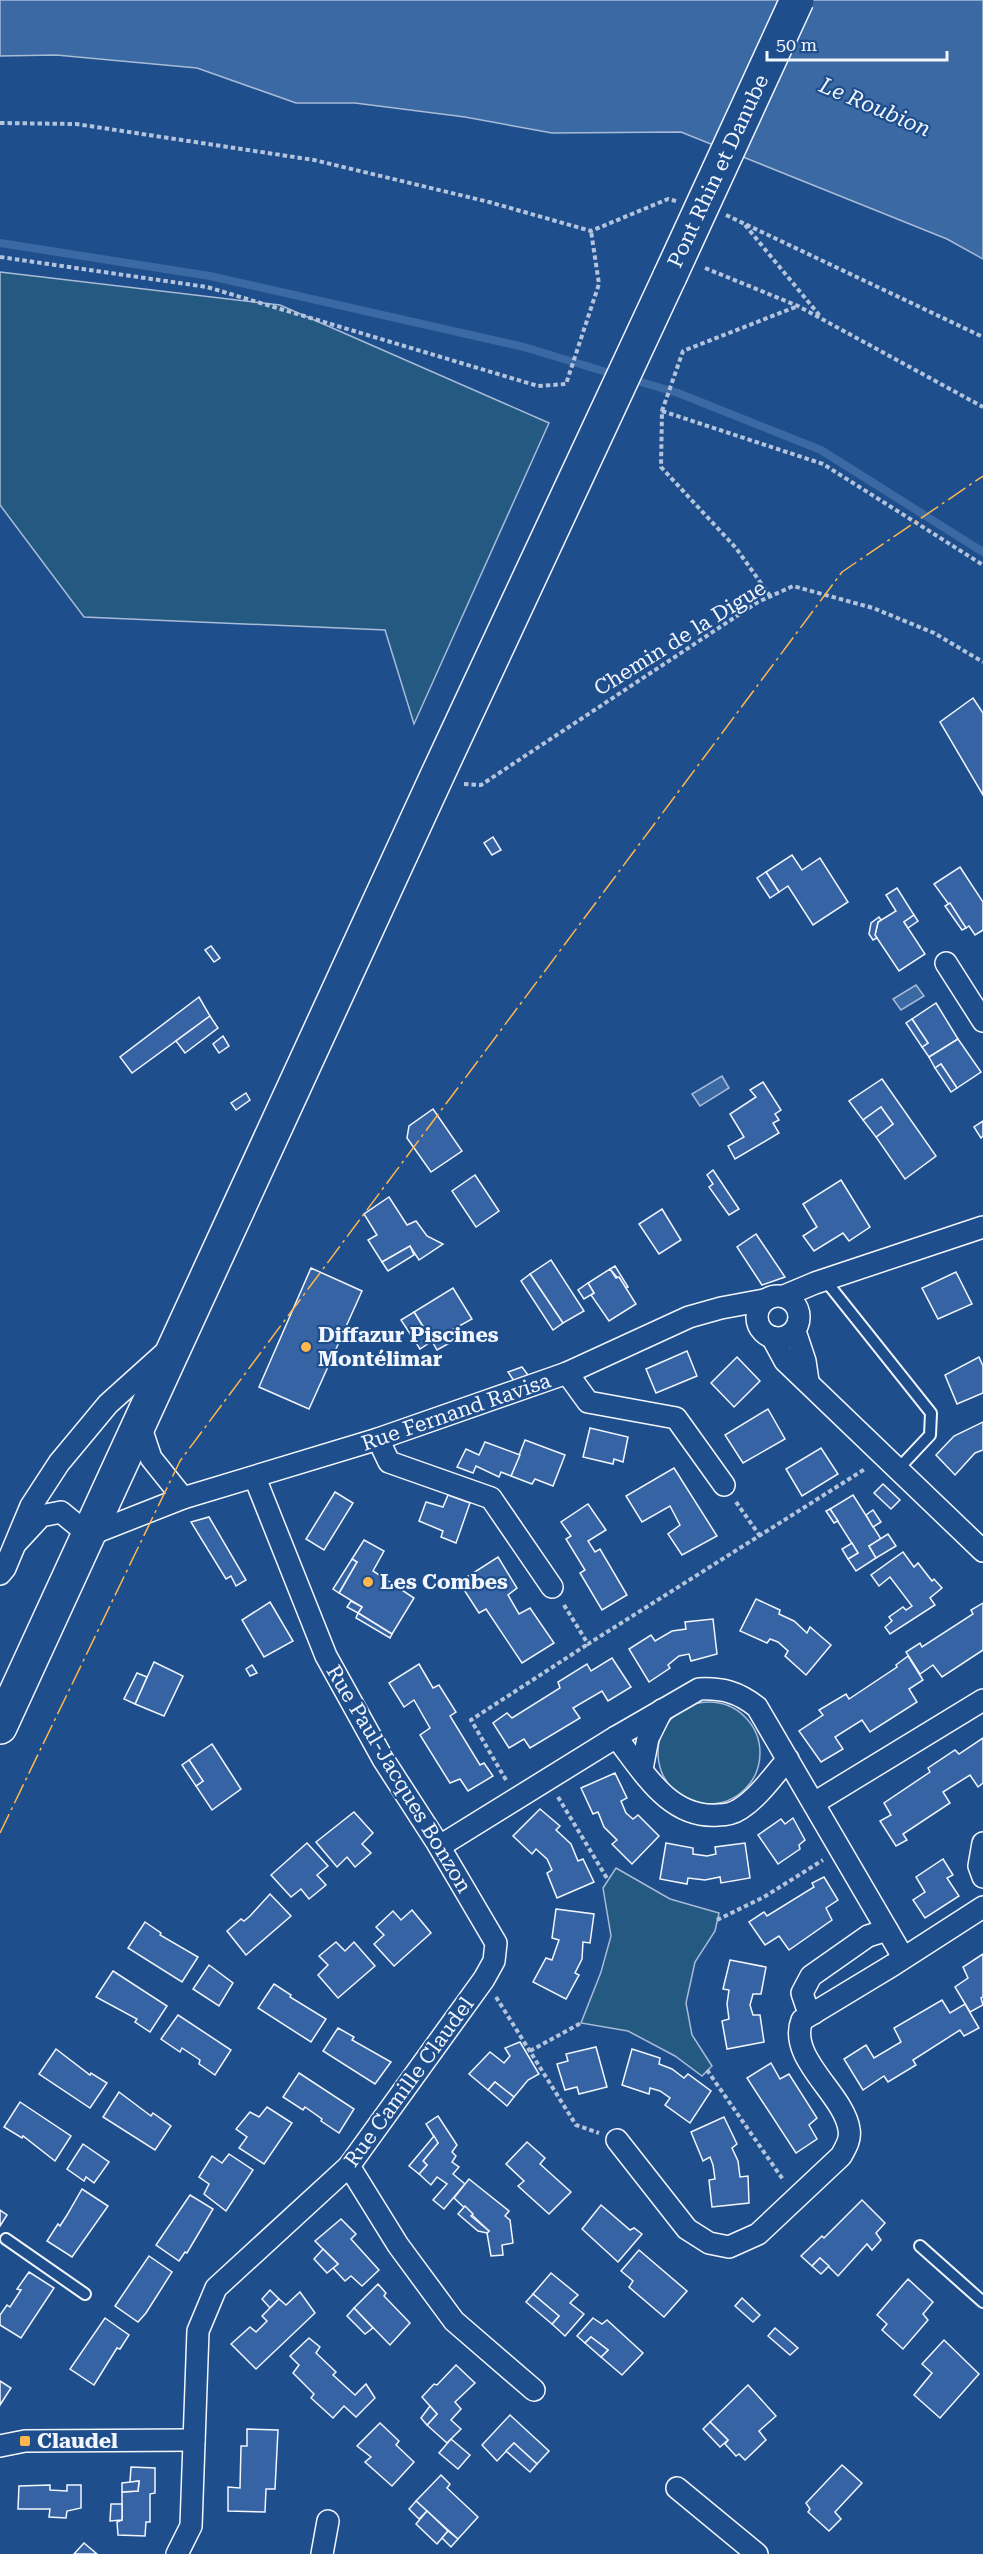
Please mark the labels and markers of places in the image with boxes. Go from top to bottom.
place label: Diffazur Piscines Montélimar [318,1323,499,1371]
marker: Diffazur Piscines Montélimar [299,1340,313,1354]
place label: Les Combes [380,1570,508,1594]
marker: Les Combes [361,1575,375,1589]
place label: Claudel [37,2429,118,2453]
marker: Claudel [18,2434,32,2448]

